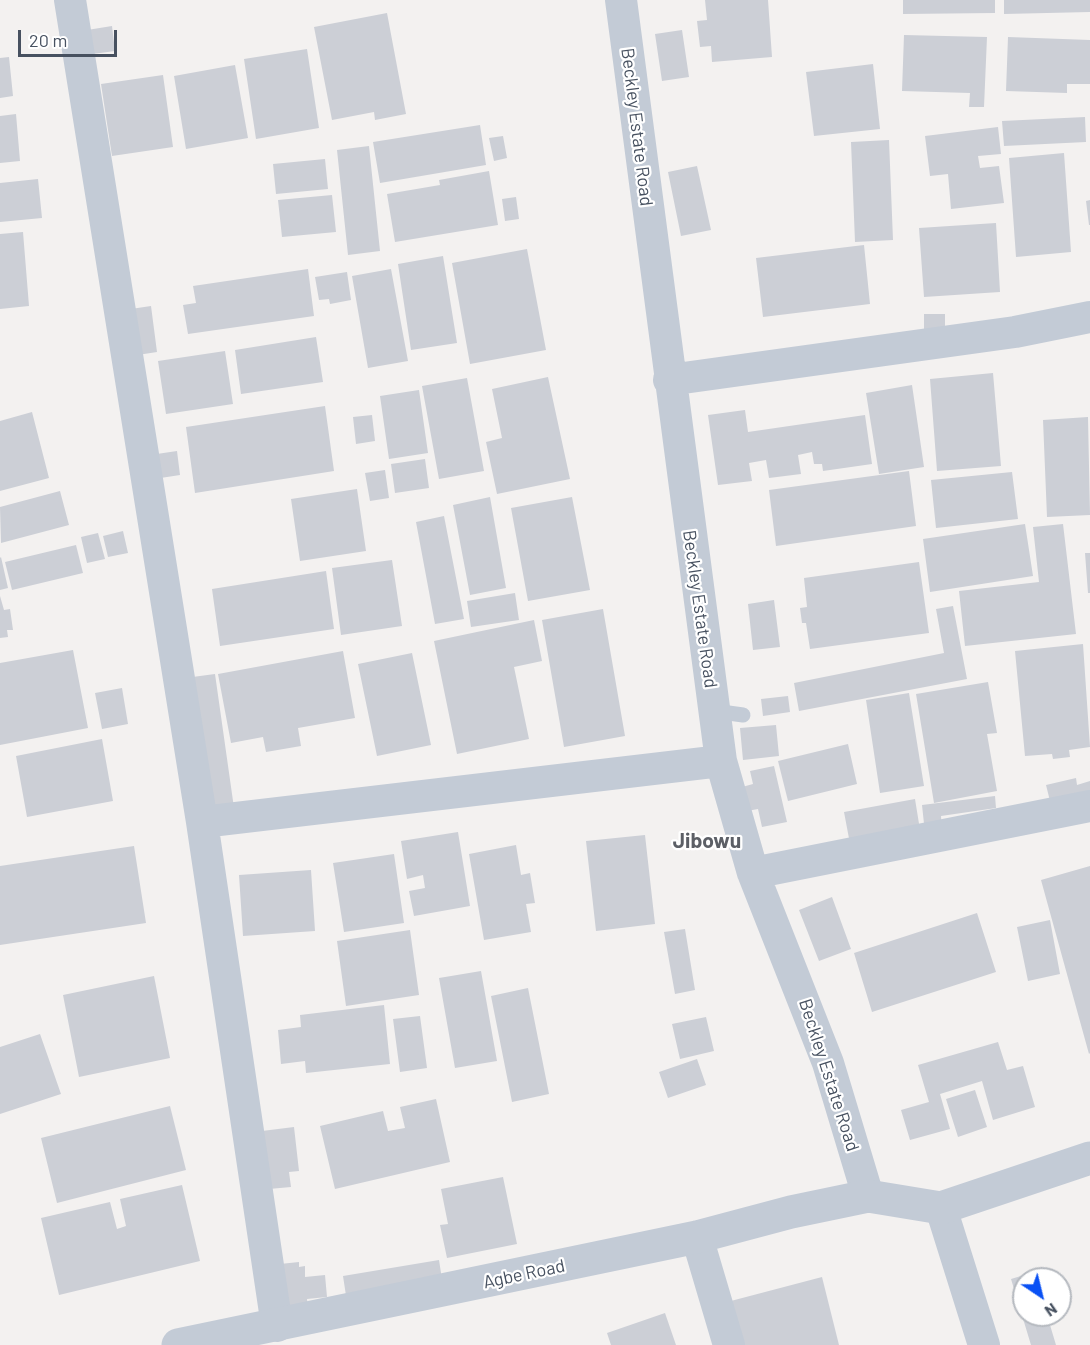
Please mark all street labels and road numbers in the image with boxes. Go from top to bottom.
street label: Beckley Estate Road [617,47,657,207]
street label: Beckley Estate Road [678,529,722,689]
street label: Beckley Estate Road [794,996,864,1154]
street label: Agbe Road [481,1255,567,1293]

